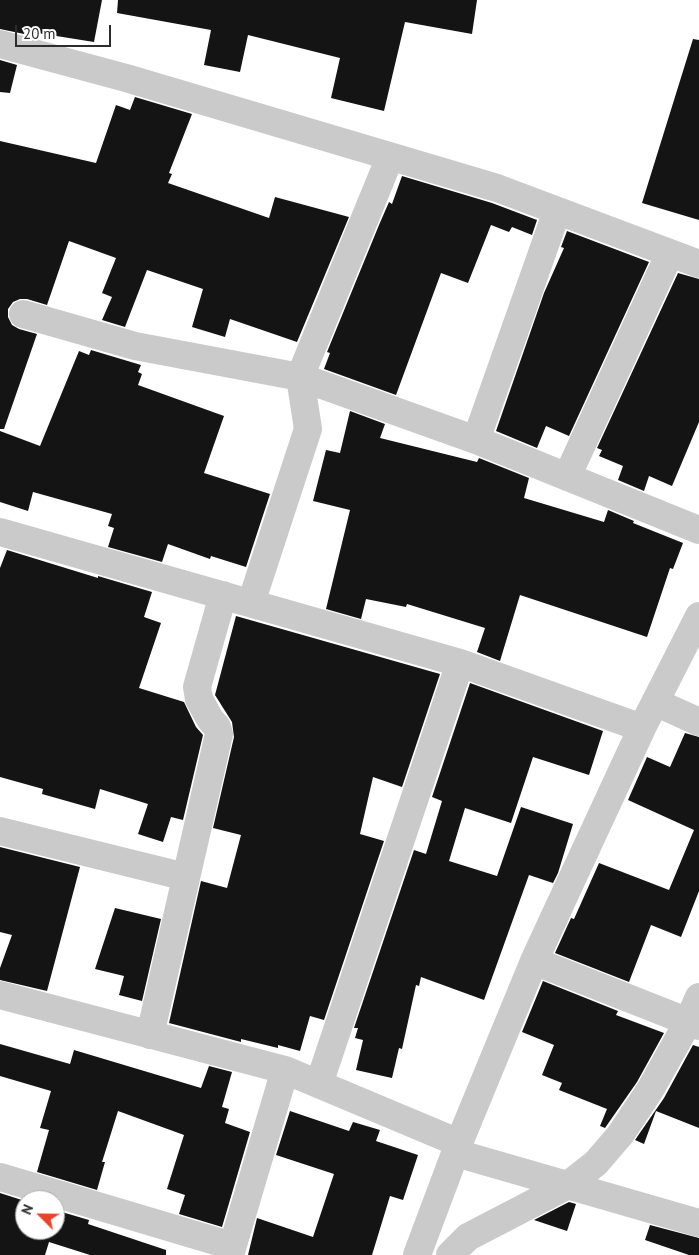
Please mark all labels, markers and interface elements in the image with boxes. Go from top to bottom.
scale bar [18,15,114,47]
text: 20 m [23,24,56,43]
north arrow [15,1190,65,1240]
text: N [17,1202,37,1217]

